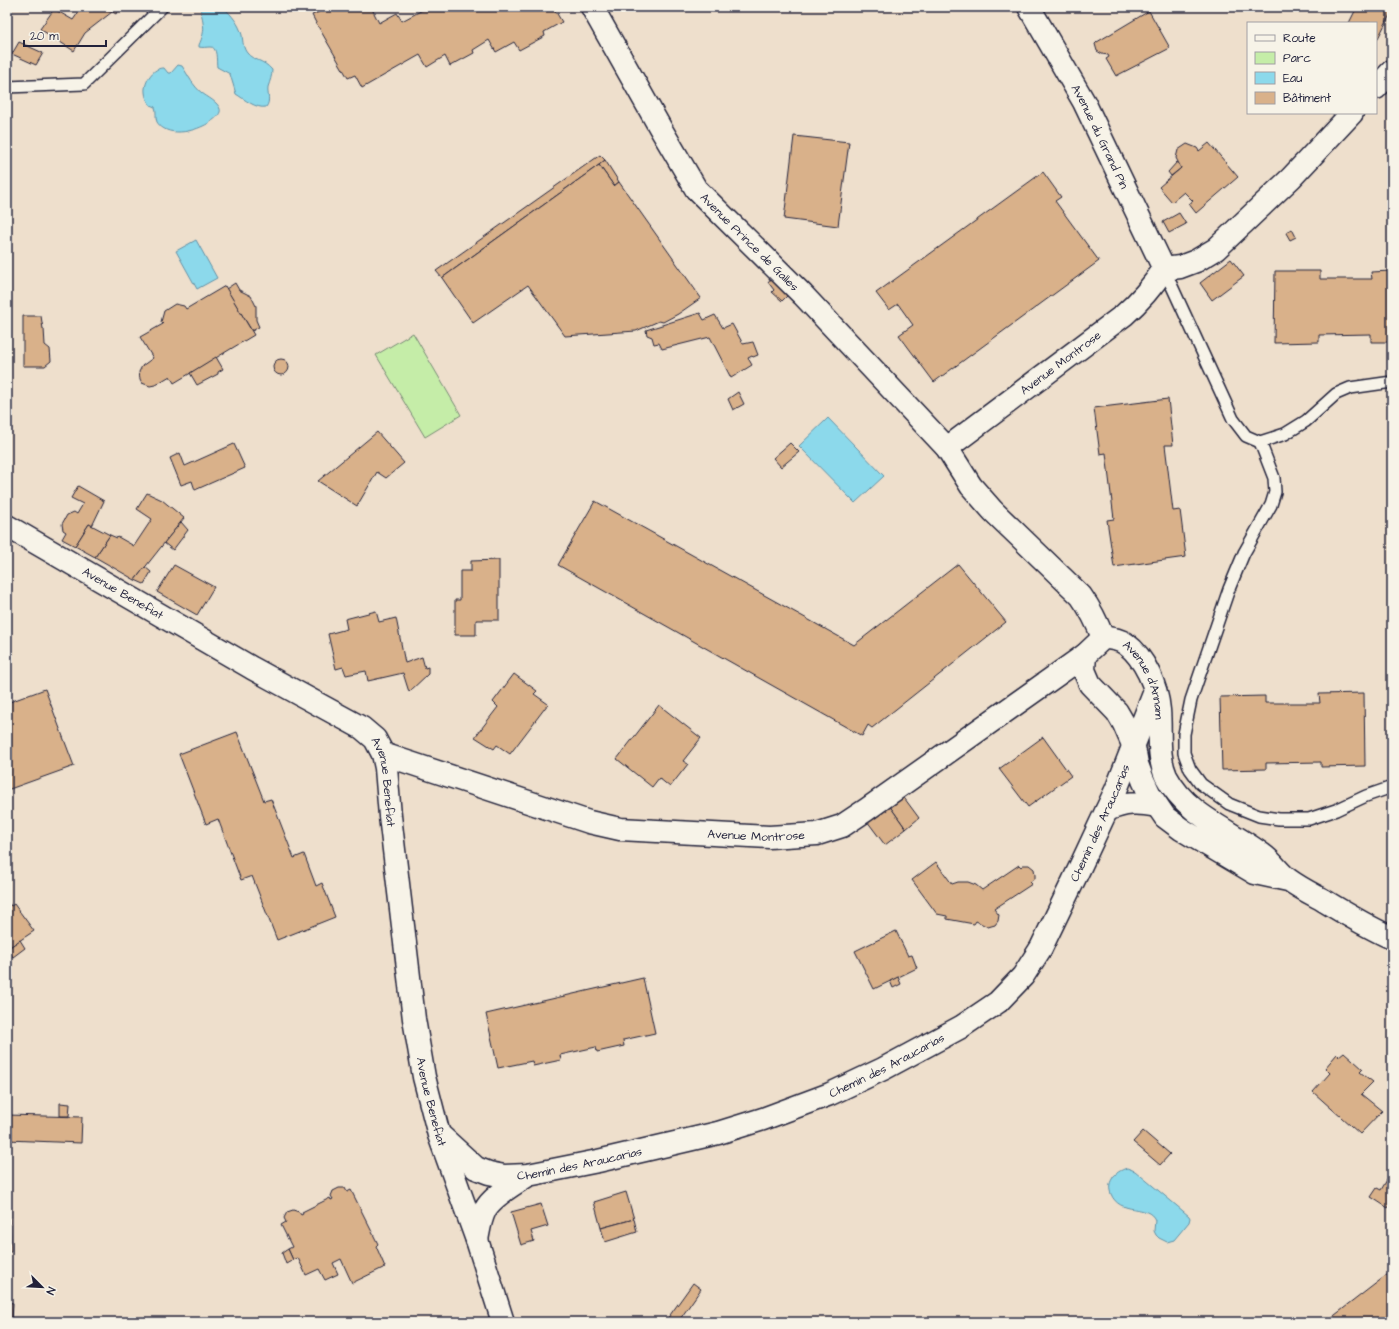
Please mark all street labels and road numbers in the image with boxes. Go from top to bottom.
street label: Avenue du Grand Pin [1067,82,1132,192]
street label: Avenue Prince de Galles [696,190,802,295]
street label: Avenue Montrose [1017,327,1105,399]
street label: Avenue Benefiat [79,563,167,624]
street label: Avenue d'Annam [1119,637,1168,721]
street label: Avenue Benefiat [367,734,399,828]
street label: Chemin des Araucarias [1066,762,1134,885]
street label: Avenue Montrose [707,826,806,846]
street label: Chemin des Araucarias [826,1029,948,1102]
street label: Avenue Benefiat [412,1056,450,1149]
street label: Chemin des Araucarias [517,1143,644,1184]

